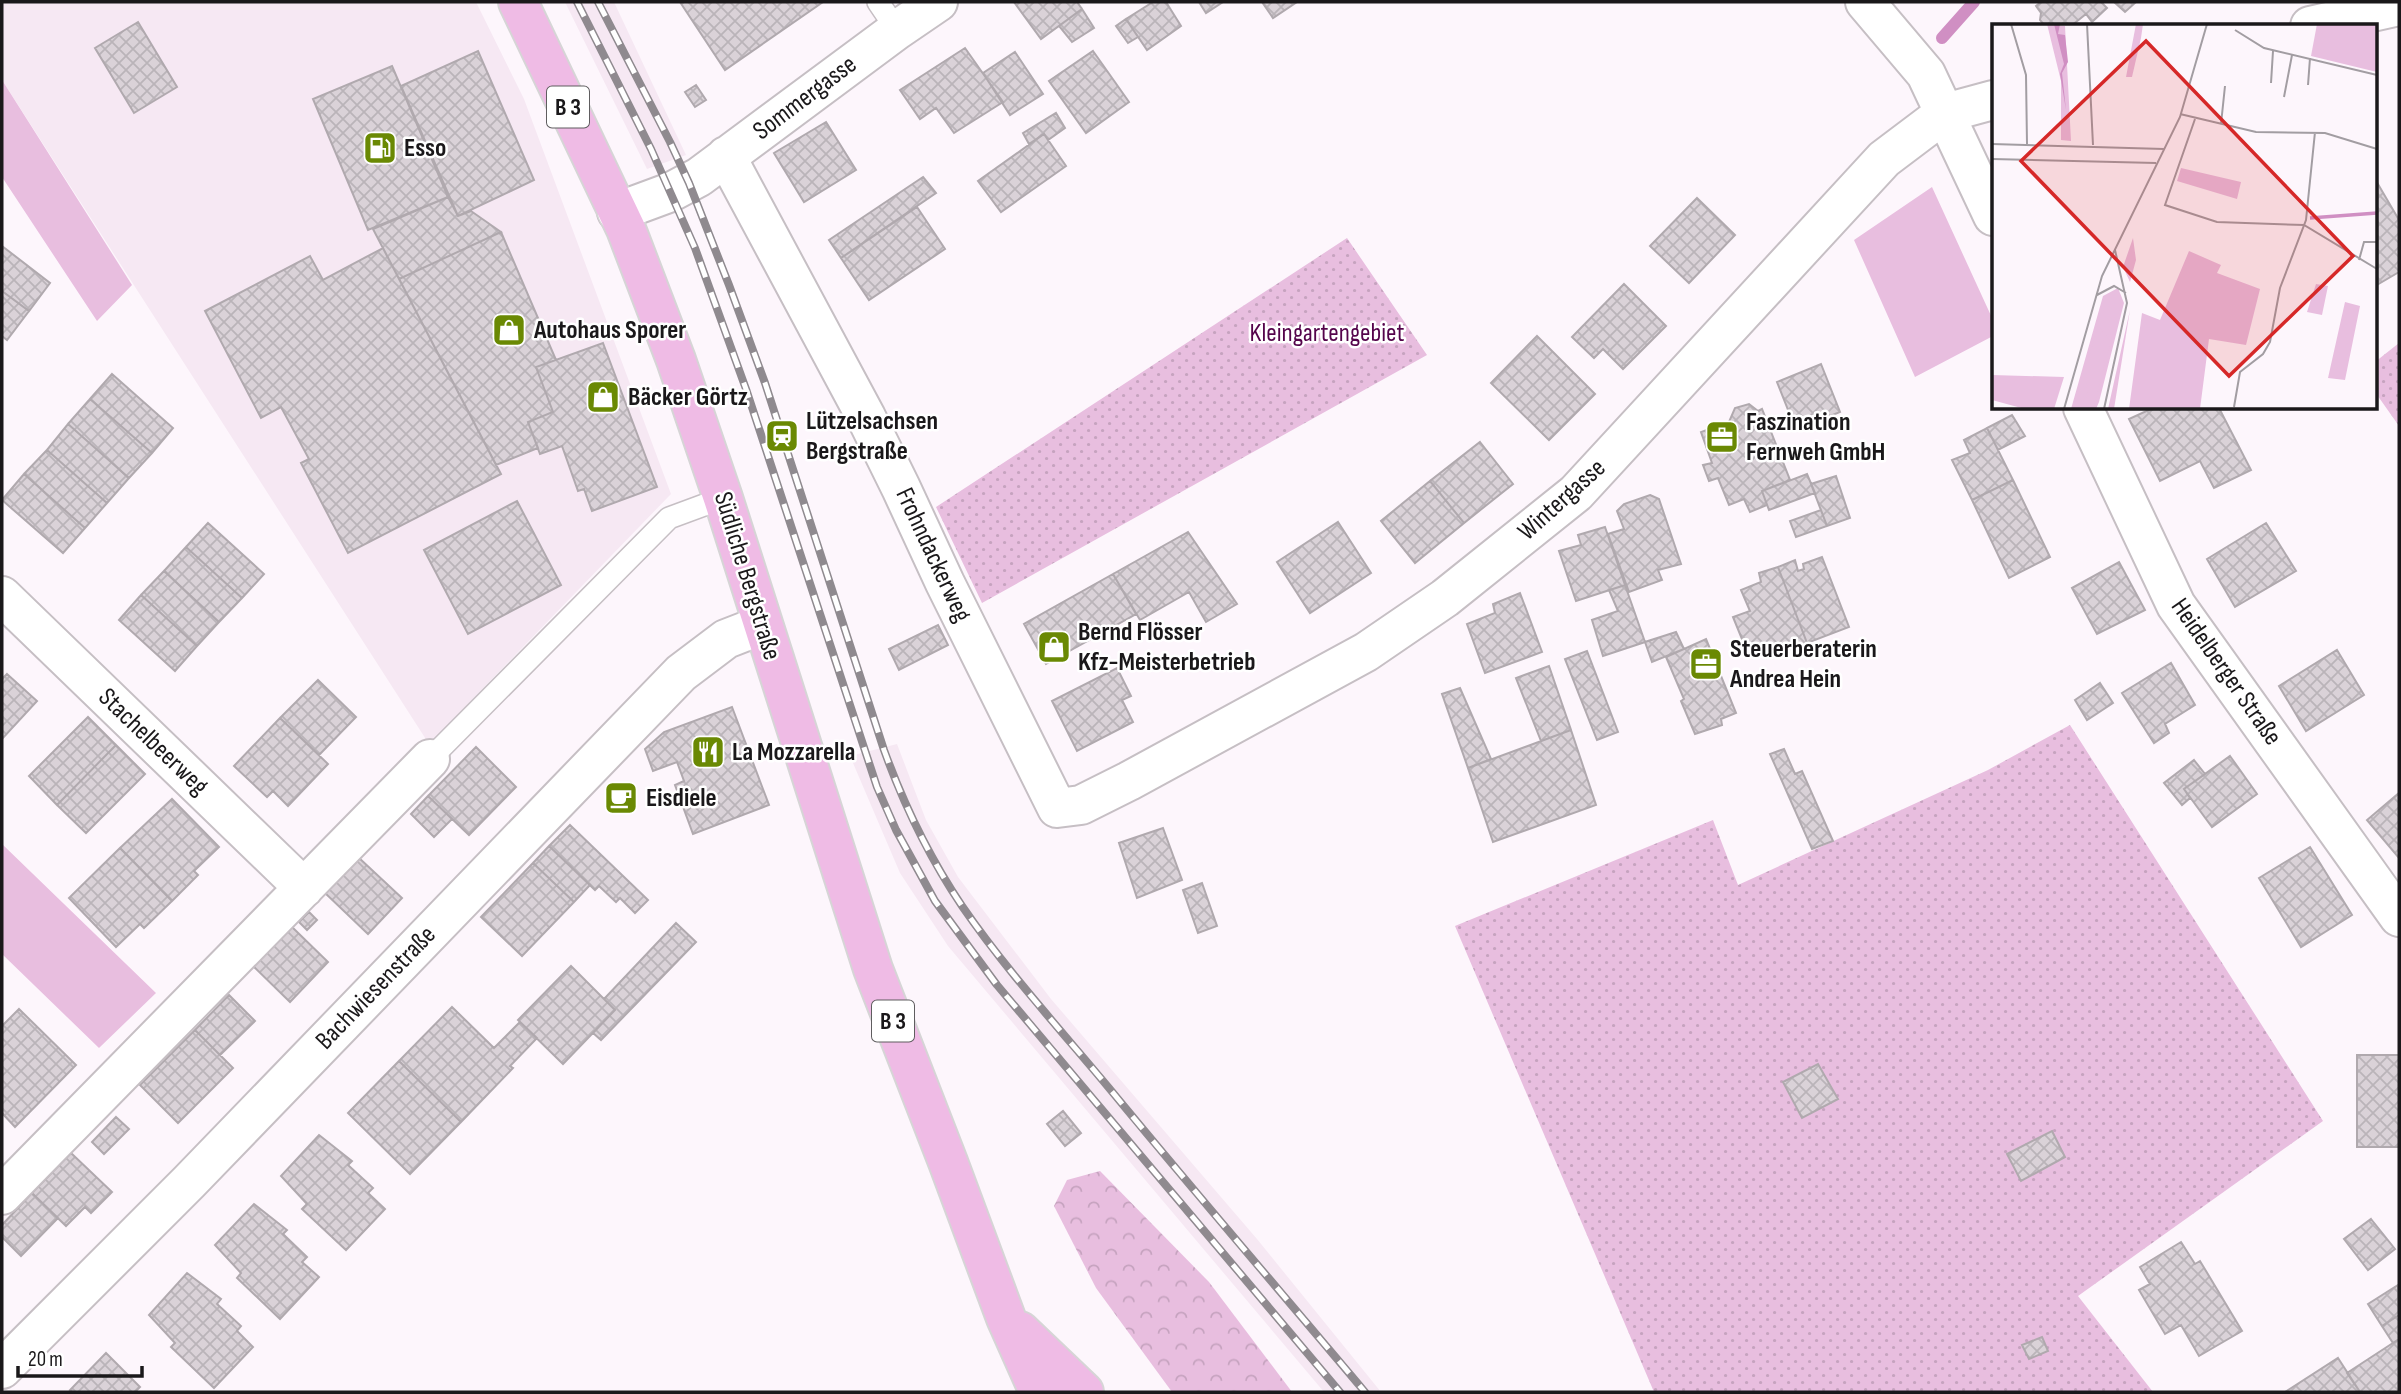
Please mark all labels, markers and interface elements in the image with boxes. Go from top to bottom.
inset map [1992,24,2376,410]
street label: Sommergasse [747,49,863,147]
road number: B 3 [547,86,589,128]
fuel station icon: Esso [361,129,399,167]
place label: Esso [404,133,446,164]
shop icon: Autohaus Sporer [490,311,528,349]
place label: Autohaus Sporer [533,315,686,346]
park label: Kleingartengebiet [1250,318,1404,349]
shop icon: Bäcker Görtz [584,378,622,416]
place label: Bäcker Görtz [628,382,748,413]
place label: Lützelsachsen Bergstraße [806,406,938,467]
place label: Faszination Fernweh GmbH [1746,407,1885,468]
station icon: Lützelsachsen Bergstraße [763,417,801,455]
office icon: Faszination Fernweh GmbH [1703,418,1741,456]
street label: Wintergasse [1512,453,1612,547]
street label: Frohndackerweg [888,483,978,627]
street label: Südliche Bergstraße [707,488,787,664]
street label: Heidelberger Straße [2164,592,2288,752]
place label: Bernd Flösser Kfz-Meisterbetrieb [1078,617,1255,678]
shop icon: Bernd Flösser Kfz-Meisterbetrieb [1035,628,1073,666]
place label: Steuerberaterin Andrea Hein [1729,634,1877,695]
office icon: Steuerberaterin Andrea Hein [1687,645,1725,683]
street label: Stachelbeerweg [92,682,214,802]
restaurant icon: La Mozzarella [689,733,727,771]
place label: La Mozzarella [732,737,855,768]
cafe icon: Eisdiele [602,779,640,817]
place label: Eisdiele [646,783,717,814]
street label: Bachwiesenstraße [309,920,443,1056]
road number: B 3 [872,1001,914,1042]
scale bar [18,1334,142,1378]
text: 20 m [28,1347,63,1372]

